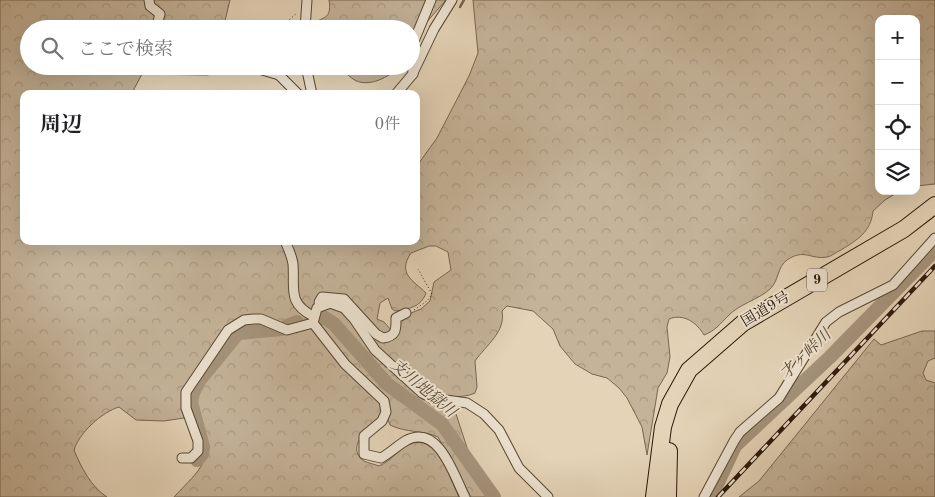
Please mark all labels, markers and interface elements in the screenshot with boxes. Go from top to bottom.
map controls [875,15,920,195]
button: + [875,15,920,60]
search box [20,20,420,75]
icon: search [38,34,66,62]
text: ここで検索 [78,41,173,60]
button: − [875,60,920,105]
button: locate [875,105,920,150]
text: 周辺 [40,115,82,136]
text: 0件 [375,117,400,133]
button: layers [875,150,920,195]
road number: 9 [807,268,827,292]
street label: 国道9号 [738,288,793,330]
water label: 才ヶ峠川 [776,324,836,383]
water label: 支川地獄川 [387,356,462,422]

